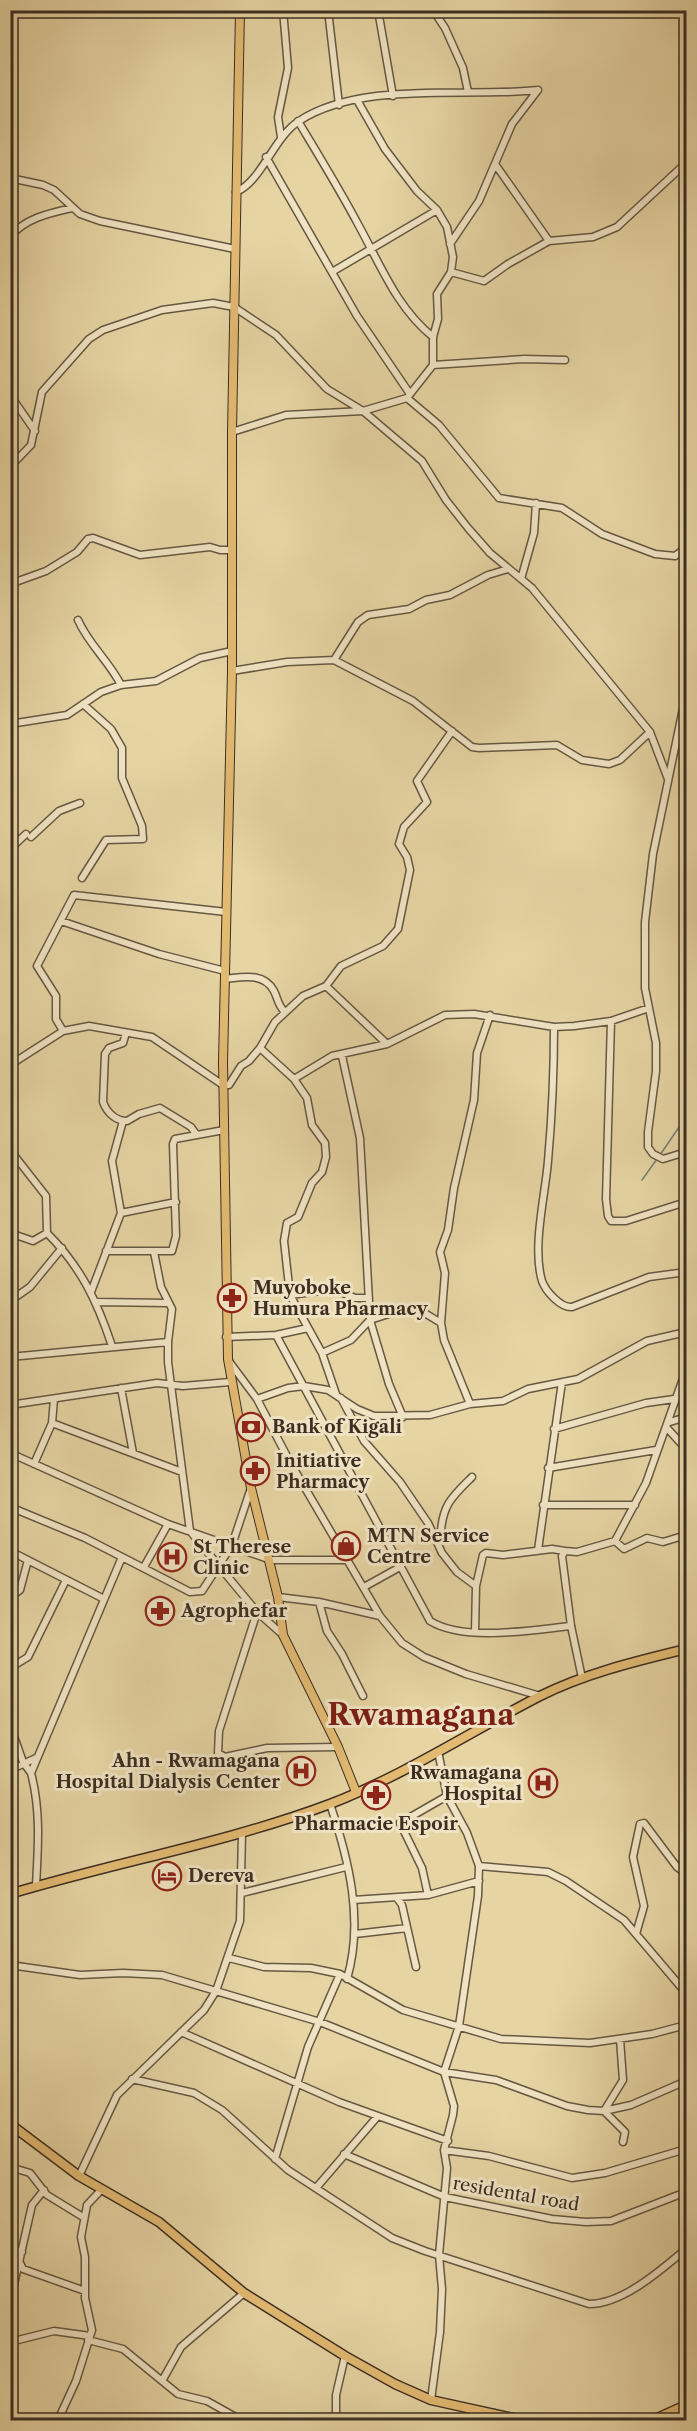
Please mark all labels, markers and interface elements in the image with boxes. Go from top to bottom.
place label: Muyoboke Humura Pharmacy [253,1277,428,1320]
pharmacy icon: Muyoboke Humura Pharmacy [216,1282,248,1314]
bank icon: Bank of Kigali [235,1411,267,1443]
place label: Bank of Kigali [272,1416,402,1438]
place label: Initiative Pharmacy [276,1450,370,1493]
pharmacy icon: Initiative Pharmacy [239,1455,271,1487]
place label: MTN Service Centre [367,1525,490,1568]
shop icon: MTN Service Centre [330,1530,362,1562]
place label: St Therese Clinic [193,1536,291,1579]
hospital icon: St Therese Clinic [156,1541,188,1573]
pharmacy icon: Agrophefar [144,1595,176,1627]
place label: Agrophefar [180,1600,287,1622]
district label: Rwamagana [327,1696,515,1733]
place label: Ahn - Rwamagana Hospital Dialysis Center [56,1750,281,1793]
hospital icon: Ahn - Rwamagana Hospital Dialysis Center [285,1755,317,1787]
place label: Rwamagana Hospital [410,1762,523,1805]
hospital icon: Rwamagana Hospital [527,1767,559,1799]
pharmacy icon: Pharmacie Espoir [360,1779,392,1811]
place label: Pharmacie Espoir [294,1813,458,1835]
hotel icon: Dereva [151,1860,183,1892]
place label: Dereva [188,1865,255,1887]
street label: residental road [451,2172,581,2216]

